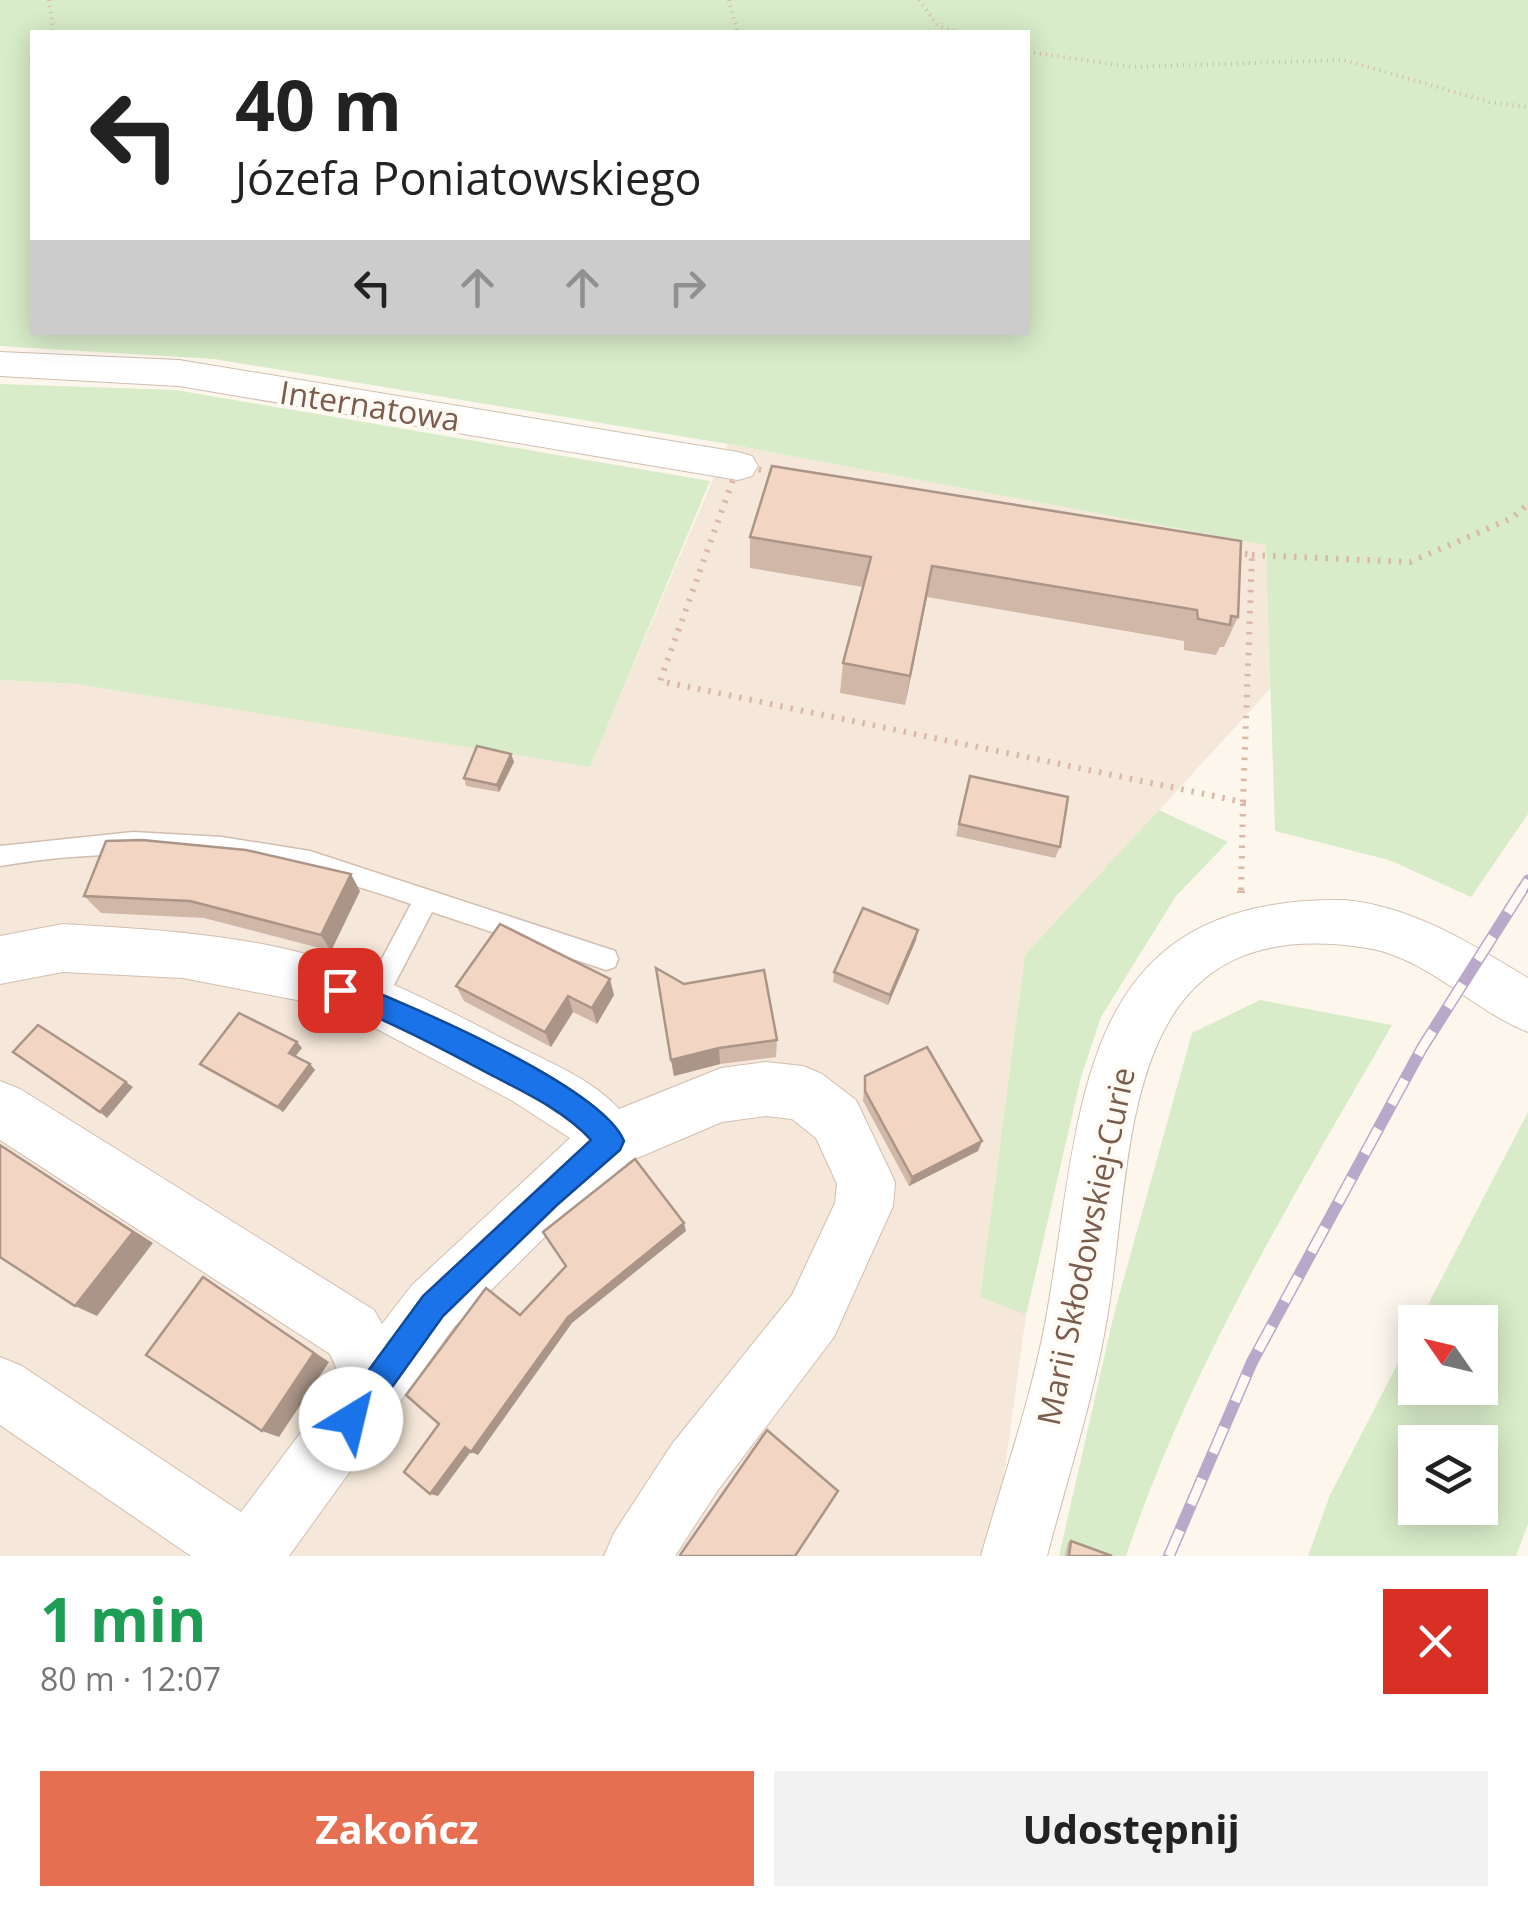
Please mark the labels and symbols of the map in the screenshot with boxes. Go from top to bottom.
street label: Internatowa [277,370,463,440]
pin [298,948,383,1033]
street label: Marii Skłodowskiej-Curie [1026,1063,1144,1429]
north arrow [1398,1305,1498,1405]
position arrow [299,1367,403,1471]

